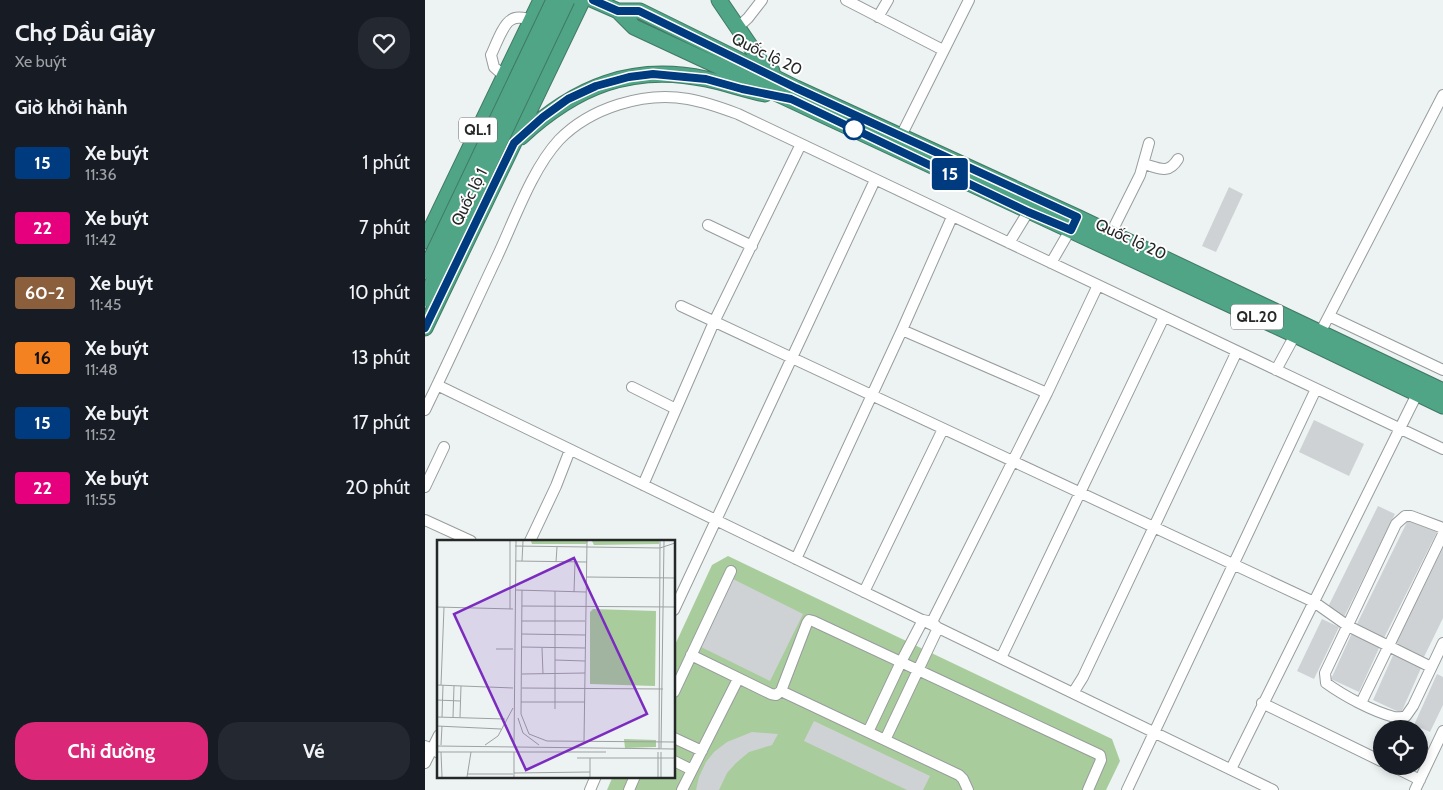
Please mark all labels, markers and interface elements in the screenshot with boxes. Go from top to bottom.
button: heart [358,17,410,69]
text: Chợ Dầu Giây [15,18,155,47]
street label: Quốc lộ 20 [729,29,805,79]
text: Xe buýt [15,52,67,71]
text: Giờ khởi hành [15,96,127,119]
road number: QL.1 [459,118,497,142]
unlabelled marker [843,118,865,140]
text: Xe buýt [85,142,148,165]
text: 1 phút [362,151,410,174]
text: 15 [34,152,51,174]
line badge: 15 [927,158,973,190]
text: 15 [942,163,958,185]
text: 11:36 [85,165,117,184]
street label: Quốc lộ 1 [447,165,491,229]
text: Xe buýt [85,207,148,230]
street label: Quốc lộ 20 [1093,214,1169,264]
text: 7 phút [359,216,410,239]
text: 22 [33,217,52,239]
text: 11:42 [85,230,116,249]
text: Xe buýt [90,272,153,295]
text: 10 phút [349,281,410,304]
text: 60-2 [25,282,65,304]
text: 11:45 [90,295,121,314]
road number: QL.20 [1231,304,1283,330]
text: Xe buýt [85,337,148,360]
text: 13 phút [352,346,410,369]
text: 16 [34,347,51,369]
text: 11:48 [85,360,118,379]
text: Xe buýt [85,402,148,425]
text: 17 phút [353,411,410,434]
text: 15 [34,412,51,434]
text: 11:52 [85,425,116,444]
text: Xe buýt [85,467,148,490]
text: 20 phút [345,476,410,499]
text: 22 [33,477,52,499]
text: 11:55 [85,490,116,509]
inset map [437,540,675,778]
map controls [1373,720,1428,775]
button: locate [1373,720,1428,775]
button: Chỉ đường [15,722,208,780]
button: Vé [218,722,410,780]

